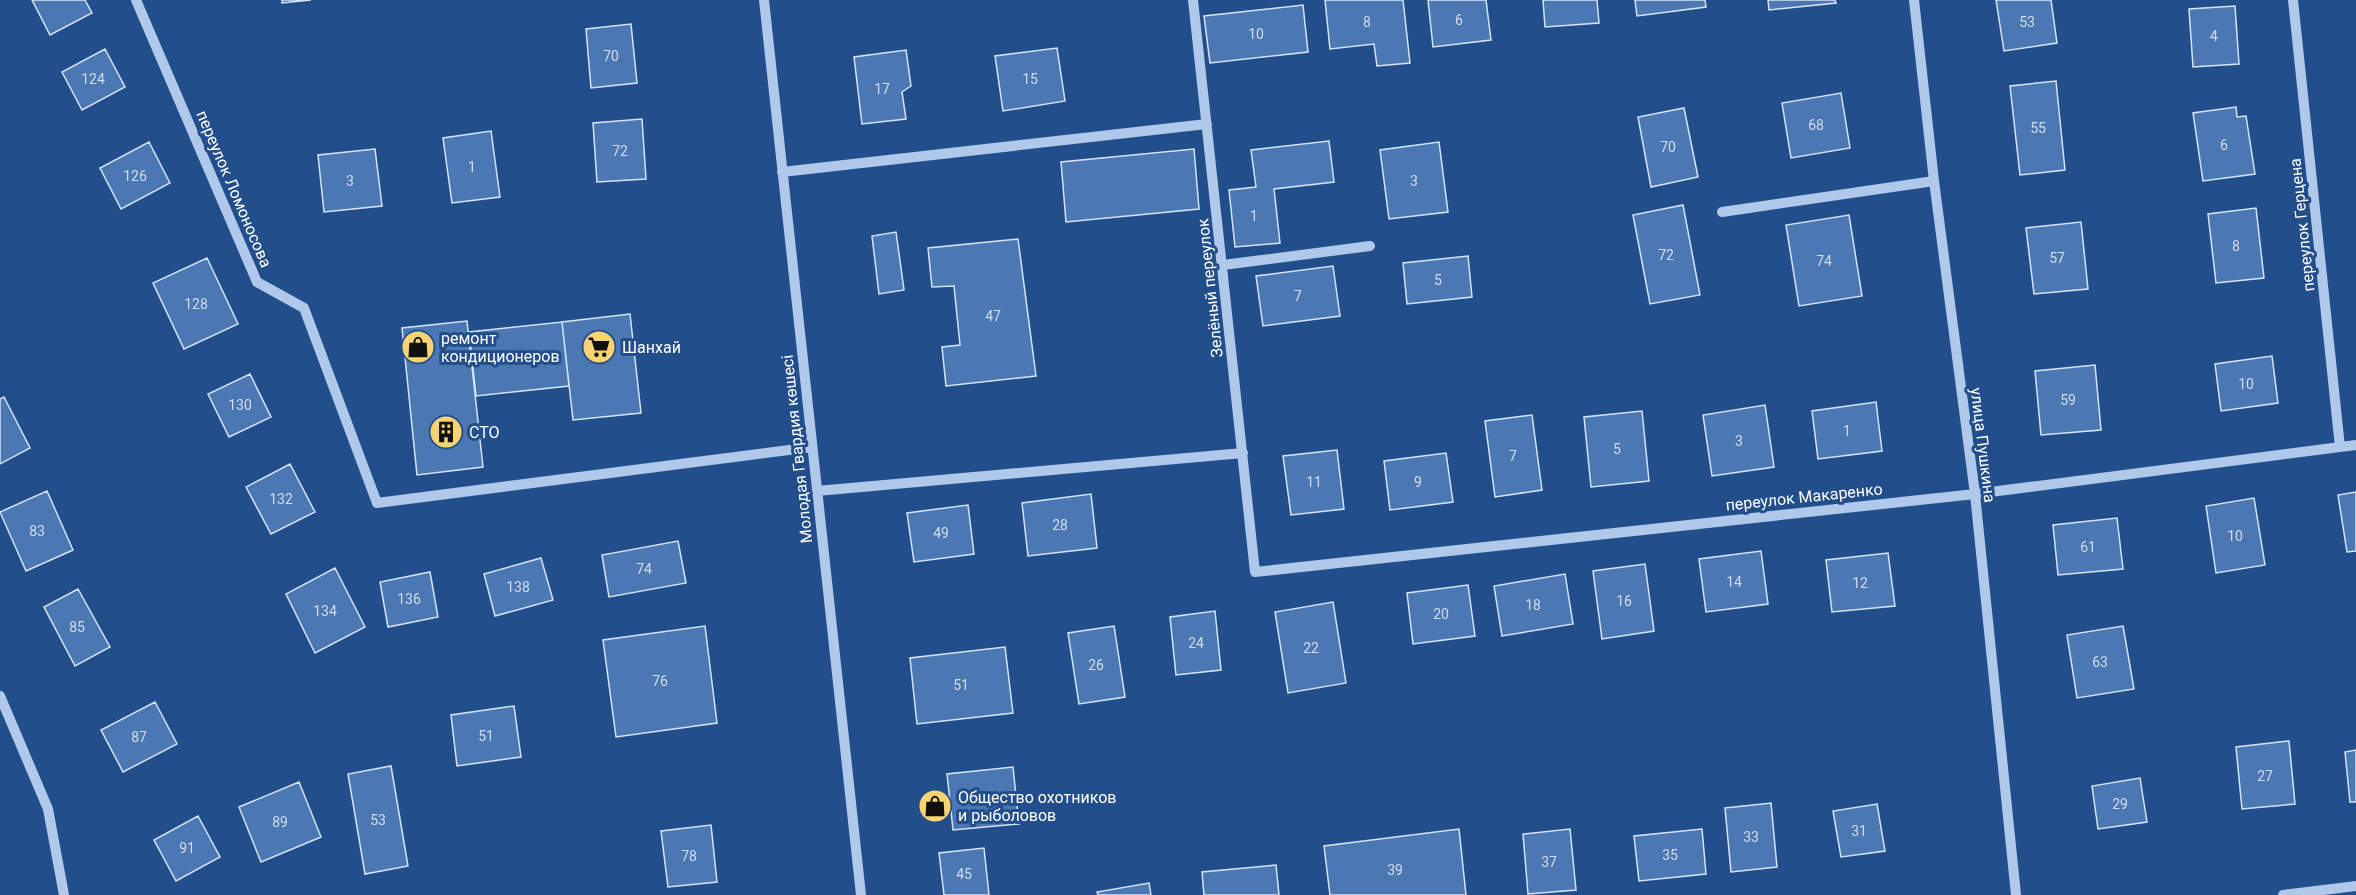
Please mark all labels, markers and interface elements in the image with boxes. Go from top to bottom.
house number: 6 [1455,12,1463,28]
house number: 8 [1363,14,1371,30]
house number: 53 [2019,14,2035,30]
house number: 10 [1248,26,1264,42]
house number: 4 [2210,28,2218,44]
house number: 70 [603,48,619,64]
house number: 124 [81,71,105,87]
house number: 15 [1022,71,1038,87]
house number: 17 [874,81,890,97]
street label: переулок Ломоносова [192,108,276,270]
house number: 68 [1808,117,1824,133]
house number: 55 [2030,120,2046,136]
house number: 6 [2220,137,2228,153]
house number: 70 [1660,139,1676,155]
house number: 72 [612,143,628,159]
street label: переулок Герцена [2286,157,2318,293]
house number: 1 [468,159,476,175]
house number: 126 [123,168,147,184]
house number: 3 [346,173,354,189]
house number: 3 [1410,173,1418,189]
house number: 1 [1250,208,1258,224]
street label: Зелёный переулок [1193,217,1227,359]
house number: 8 [2232,238,2240,254]
house number: 72 [1658,247,1674,263]
house number: 57 [2049,250,2065,266]
house number: 74 [1816,253,1832,269]
house number: 5 [1434,272,1442,288]
house number: 7 [1294,288,1302,304]
house number: 128 [184,296,208,312]
house number: 47 [985,308,1001,324]
shop icon: ремонт кондиционеров [400,329,436,365]
place label: ремонт кондиционеров [441,329,560,366]
supermarket icon: Шанхай [581,329,617,365]
place label: Шанхай [622,338,681,357]
street label: Молодая Гвардия көшесі [778,354,816,544]
house number: 10 [2238,376,2254,392]
street label: улица Пушкина [1967,386,1999,504]
house number: 59 [2060,392,2076,408]
house number: 130 [228,397,252,413]
building icon: СТО [428,414,464,450]
place label: СТО [469,423,500,442]
house number: 1 [1843,423,1851,439]
house number: 3 [1735,433,1743,449]
house number: 5 [1613,441,1621,457]
house number: 7 [1509,448,1517,464]
house number: 11 [1306,474,1322,490]
house number: 9 [1414,474,1422,490]
street label: переулок Макаренко [1725,479,1883,515]
house number: 132 [269,491,293,507]
house number: 28 [1052,517,1068,533]
house number: 83 [29,523,45,539]
house number: 49 [933,525,949,541]
house number: 10 [2227,528,2243,544]
house number: 61 [2080,539,2096,555]
house number: 74 [636,561,652,577]
house number: 14 [1726,574,1742,590]
house number: 12 [1852,575,1868,591]
house number: 138 [506,579,530,595]
house number: 136 [397,591,421,607]
house number: 16 [1616,593,1632,609]
house number: 18 [1525,597,1541,613]
house number: 134 [313,603,337,619]
house number: 20 [1433,606,1449,622]
house number: 85 [69,619,85,635]
house number: 24 [1188,635,1204,651]
house number: 22 [1303,640,1319,656]
house number: 63 [2092,654,2108,670]
house number: 26 [1088,657,1104,673]
house number: 76 [652,673,668,689]
house number: 51 [953,677,969,693]
house number: 51 [478,728,494,744]
house number: 87 [131,729,147,745]
house number: 27 [2257,768,2273,784]
shop icon: Общество охотников и рыболовов [917,788,953,824]
place label: Общество охотников и рыболовов [958,788,1116,825]
house number: 29 [2112,796,2128,812]
house number: 53 [370,812,386,828]
house number: 89 [272,814,288,830]
house number: 31 [1851,823,1867,839]
house number: 33 [1743,829,1759,845]
house number: 91 [179,840,195,856]
house number: 35 [1662,847,1678,863]
house number: 78 [681,848,697,864]
house number: 37 [1541,854,1557,870]
house number: 39 [1387,862,1403,878]
house number: 45 [956,866,972,882]

